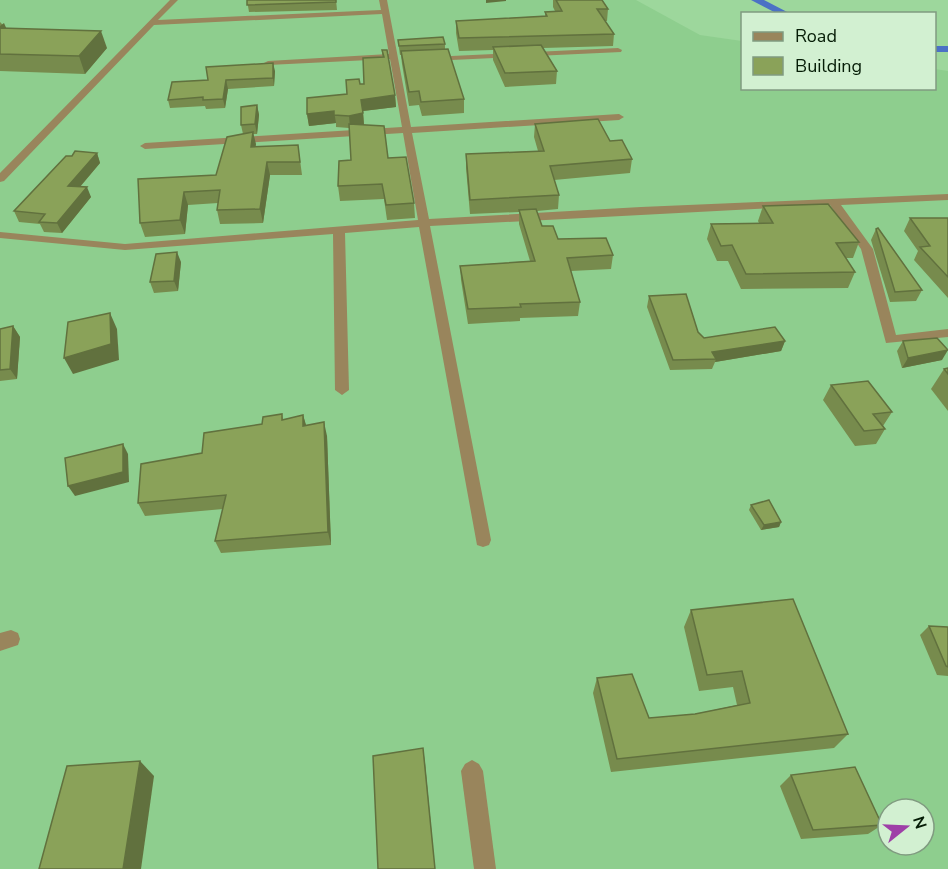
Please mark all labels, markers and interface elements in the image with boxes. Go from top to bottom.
legend [741,12,936,90]
text: Road [795,24,837,48]
text: Building [795,54,862,78]
north arrow [876,797,936,857]
text: N [907,814,932,832]

